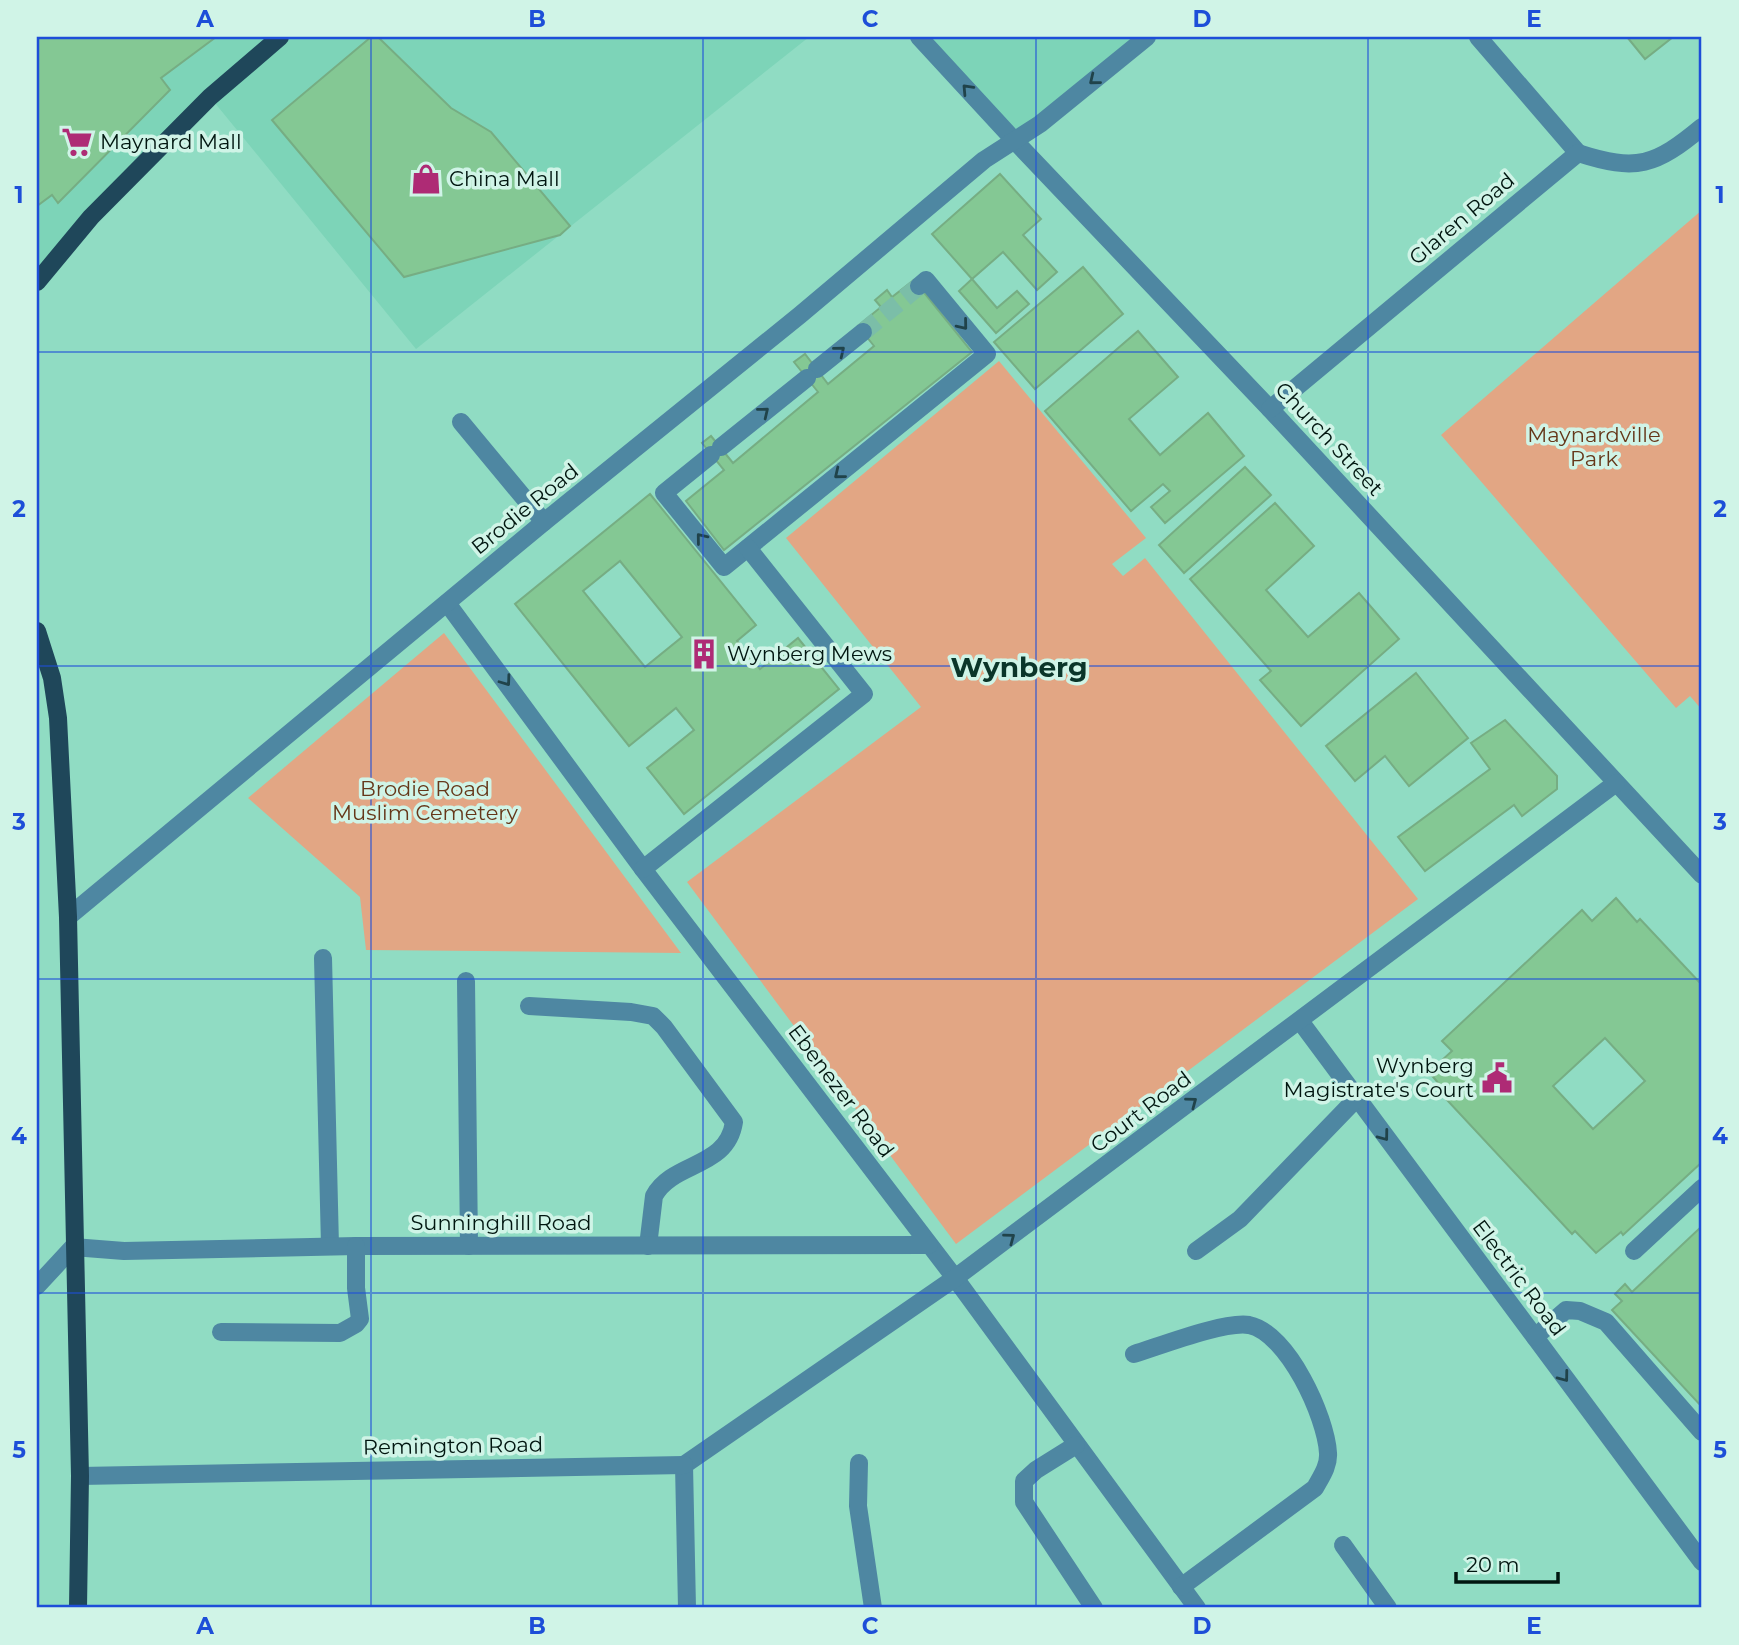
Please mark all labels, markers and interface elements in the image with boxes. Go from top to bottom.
text: A [195,5,214,33]
text: B [528,5,546,33]
text: C [862,5,879,33]
text: D [1193,5,1212,33]
text: E [1526,5,1542,33]
one-way arrow [1089,72,1102,84]
one-way arrow [963,84,975,97]
supermarket icon: Maynard Mall [60,125,94,159]
place label: Maynard Mall [100,129,242,154]
shop icon: China Mall [409,162,443,196]
place label: China Mall [449,166,560,191]
street label: Glaren Road [1404,167,1519,270]
text: 1 [14,181,24,209]
text: 1 [1715,181,1725,209]
one-way arrow [955,318,968,330]
one-way arrow [832,346,844,359]
street label: Church Street [1270,377,1388,501]
one-way arrow [756,408,768,421]
park label: Maynardville Park [1527,422,1661,471]
street label: Brodie Road [466,458,583,559]
one-way arrow [834,466,846,479]
text: 2 [12,495,26,523]
text: 2 [1713,495,1727,523]
one-way arrow [696,534,709,546]
building icon: Wynberg Mews [687,637,721,671]
place label: Wynberg Mews [727,641,892,666]
district label: Wynberg [950,650,1088,684]
one-way arrow [497,673,510,686]
park label: Brodie Road Muslim Cemetery [332,776,519,825]
text: 3 [11,808,26,836]
text: 3 [1712,808,1727,836]
street label: Ebenezer Road [783,1019,899,1162]
place label: Wynberg Magistrate's Court [1284,1053,1474,1102]
public building icon: Wynberg Magistrate's Court [1480,1061,1514,1095]
street label: Court Road [1086,1066,1196,1158]
one-way arrow [1184,1097,1197,1110]
text: 4 [11,1122,27,1150]
text: 4 [1712,1122,1728,1150]
one-way arrow [1375,1128,1388,1141]
street label: Sunninghill Road [410,1210,592,1235]
street label: Electric Road [1468,1215,1571,1341]
one-way arrow [1002,1233,1014,1246]
one-way arrow [1556,1369,1569,1382]
street label: Remington Road [363,1431,543,1460]
text: 5 [12,1436,26,1464]
text: 5 [1713,1436,1727,1464]
scale bar [1456,1540,1557,1584]
text: 20 m [1466,1552,1520,1577]
text: A [195,1612,214,1640]
text: B [528,1612,546,1640]
text: C [862,1612,879,1640]
text: D [1193,1612,1212,1640]
text: E [1526,1612,1542,1640]

